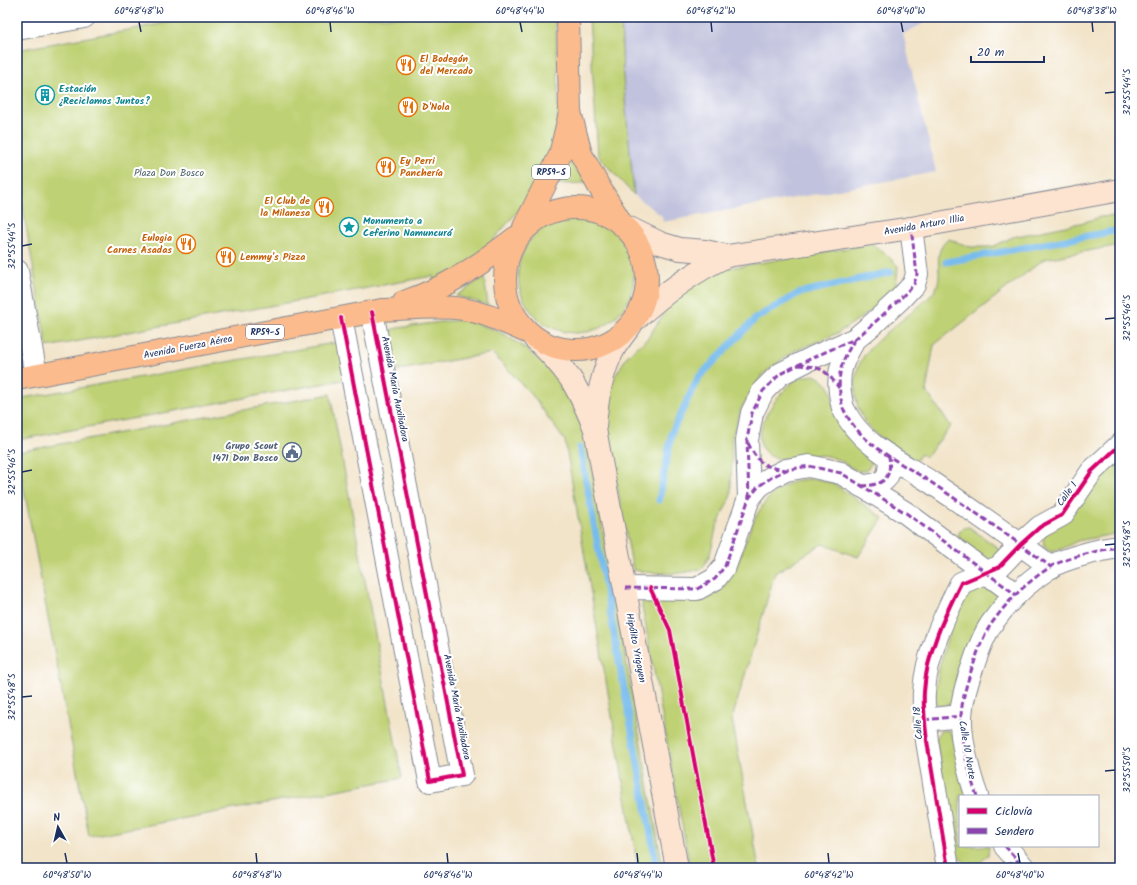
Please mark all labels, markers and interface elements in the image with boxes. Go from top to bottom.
text: 60°48'48"W [114,3,164,19]
text: 60°48'46"W [305,3,355,19]
text: 60°48'44"W [495,3,545,19]
text: 60°48'42"W [686,3,736,19]
text: 60°48'40"W [877,3,925,19]
text: 60°48'38"W [1067,3,1117,19]
scale bar [971,38,1044,64]
text: 20 m [977,43,1005,62]
place label: El Bodegón del Mercado [420,51,473,79]
restaurant icon: El Bodegón del Mercado [395,54,417,76]
text: 32°55'44"S [1119,68,1135,115]
place label: Estación ¿Reciclamos Juntos? [59,81,150,109]
building icon: Estación ¿Reciclamos Juntos? [34,84,56,106]
restaurant icon: D'Nola [397,96,419,118]
place label: D'Nola [422,99,450,115]
place label: Ey Perri Panchería [400,153,443,181]
restaurant icon: Ey Perri Panchería [375,156,397,178]
park label: Plaza Don Bosco [134,165,205,181]
road number: RP59-S [532,165,570,179]
place label: El Club de la Milanesa [260,193,310,221]
restaurant icon: El Club de la Milanesa [313,196,335,218]
street label: Avenida Arturo Illia [883,210,966,240]
place label: Monumento a Ceferino Namuncurá [363,213,454,241]
place icon: Monumento a Ceferino Namuncurá [338,216,360,238]
text: 32°55'44"S [4,222,20,269]
place label: Eulogia Carnes Asadas [107,230,172,258]
restaurant icon: Eulogia Carnes Asadas [175,233,197,255]
restaurant icon: Lemmy's Pizza [215,246,237,268]
place label: Lemmy's Pizza [240,249,305,265]
text: 32°55'46"S [1119,294,1135,341]
road number: RP59-S [246,325,284,339]
street label: Avenida Fuerza Aérea [142,330,234,363]
street label: Avenida María Auxiliadora [377,335,413,444]
place label: Grupo Scout 1471 Don Bosco [212,438,278,466]
public building icon: Grupo Scout 1471 Don Bosco [281,441,303,463]
text: 32°55'46"S [4,448,20,495]
street label: Calle 1 [1053,478,1081,510]
text: 32°55'48"S [1119,520,1135,568]
street label: Hipólito Yrigoyen [621,612,651,684]
street label: Avenida María Auxiliadora [439,653,475,762]
text: 32°55'48"S [4,673,20,721]
street label: Calle 18 [909,705,927,740]
street label: Calle 10 Norte [954,719,980,781]
text: 32°55'50"S [1119,746,1135,793]
legend [959,795,1099,847]
text: Ciclovía [995,802,1033,821]
north arrow [38,807,78,847]
text: N [52,809,61,827]
text: Sendero [995,822,1034,841]
text: 60°48'50"W [43,867,91,883]
text: 60°48'48"W [232,867,282,883]
text: 60°48'46"W [423,867,473,883]
text: 60°48'44"W [613,867,663,883]
text: 60°48'42"W [804,867,854,883]
text: 60°48'40"W [996,867,1044,883]

